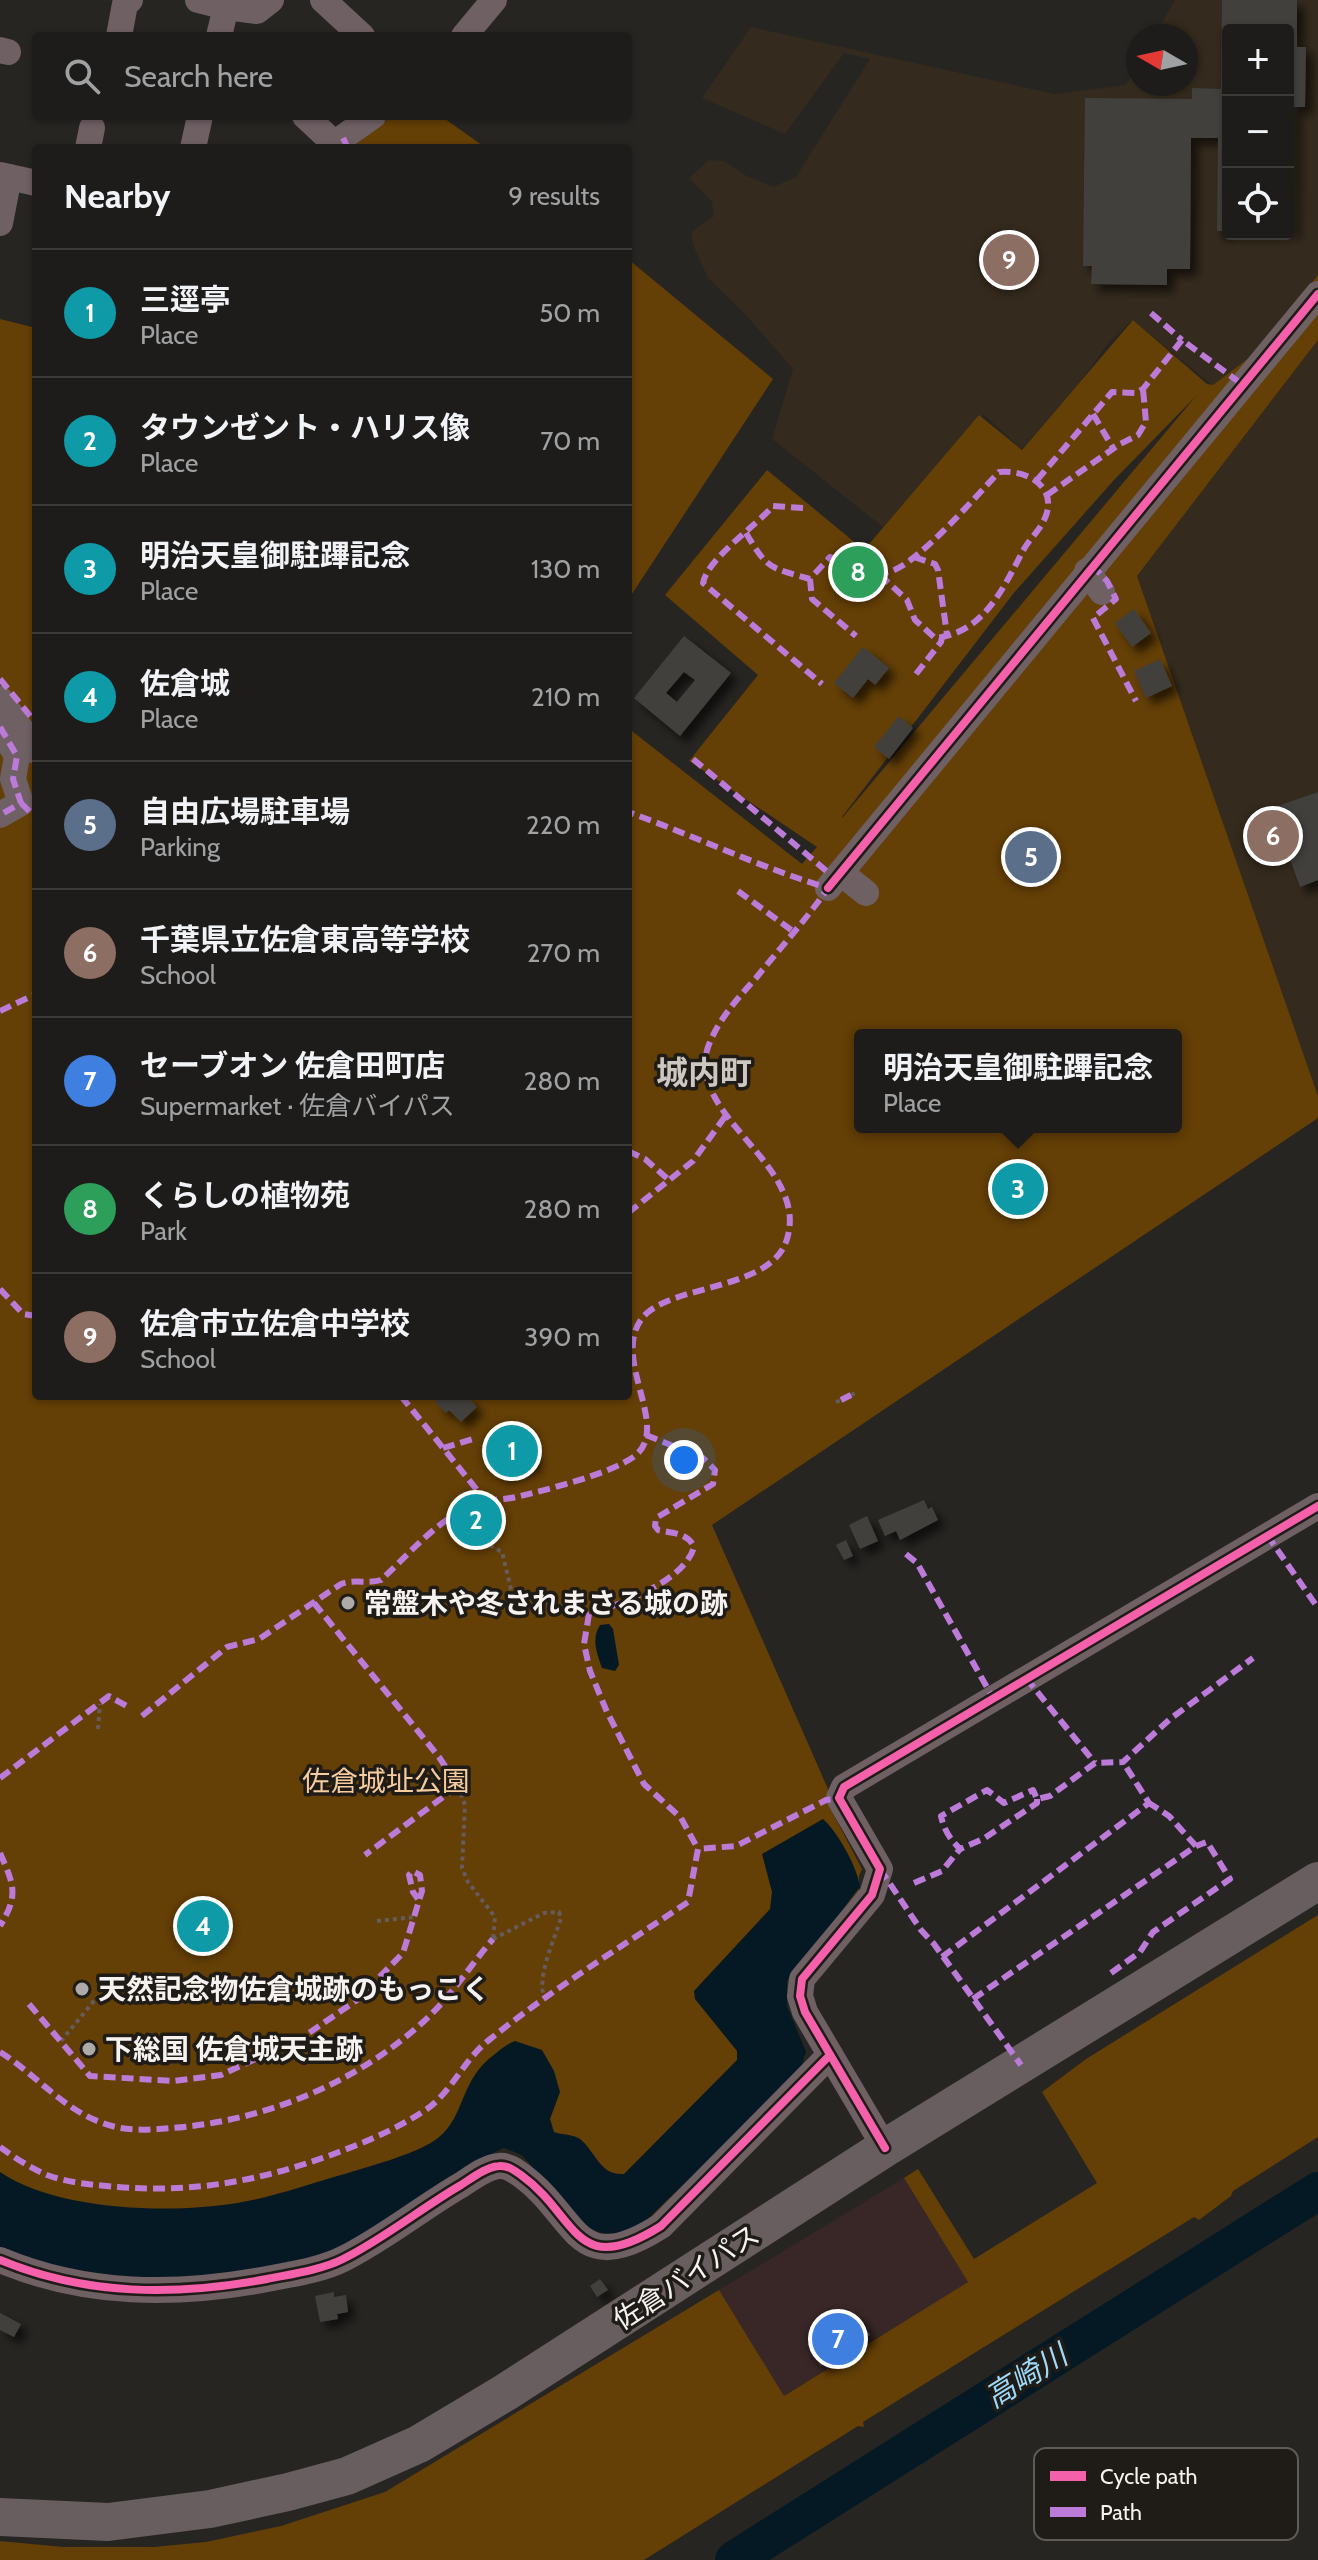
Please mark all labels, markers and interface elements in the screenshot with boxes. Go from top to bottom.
north arrow [1126,24,1198,96]
map controls [1222,24,1294,240]
button: + [1222,24,1294,96]
search box [32,32,632,120]
icon: search [60,54,104,98]
text: Search here [124,58,273,95]
button: − [1222,96,1294,168]
button: locate [1222,168,1294,240]
text: Nearby [64,175,171,217]
text: 9 results [508,180,600,212]
pin: 9 [983,230,1035,290]
text: 三逕亭 [140,281,230,318]
text: 1 [85,297,95,329]
text: 50 m [539,297,600,329]
text: Place [140,319,198,351]
text: タウンゼント・ハリス像 [140,409,470,446]
text: 2 [83,425,97,457]
text: 70 m [540,425,600,457]
text: Place [140,447,198,479]
text: 明治天皇御駐蹕記念 [140,537,410,574]
pin: 8 [832,542,884,602]
text: 3 [83,553,97,585]
text: 130 m [531,553,600,585]
text: Place [140,575,198,607]
text: 佐倉城 [140,665,230,702]
text: 4 [82,681,98,713]
text: 210 m [531,681,600,713]
text: Place [140,703,198,735]
text: 自由広場駐車場 [140,793,350,830]
pin: 6 [1247,806,1299,866]
text: 5 [83,809,97,841]
text: 220 m [526,809,600,841]
pin: 5 [1005,827,1057,887]
text: Parking [140,831,220,863]
text: 千葉県立佐倉東高等学校 [140,921,470,958]
text: 6 [83,937,97,969]
text: 270 m [527,937,600,969]
text: School [140,959,216,991]
popup [854,1029,1182,1133]
text: セーブオン 佐倉田町店 [140,1047,445,1084]
text: 明治天皇御駐蹕記念 [883,1049,1153,1086]
district label: 城内町 [656,1053,752,1092]
text: 7 [83,1065,97,1097]
text: 280 m [524,1065,600,1097]
text: Place [883,1087,941,1119]
text: Supermarket · 佐倉バイパス [140,1090,455,1122]
pin: 3 [992,1159,1044,1219]
text: くらしの植物苑 [140,1177,350,1214]
text: 8 [82,1193,98,1225]
text: 280 m [524,1193,600,1225]
text: Park [140,1215,187,1247]
text: 佐倉市立佐倉中学校 [140,1305,410,1342]
text: 9 [83,1321,97,1353]
text: 390 m [524,1321,600,1353]
text: School [140,1343,216,1375]
pin: 1 [486,1421,538,1481]
your location [664,1440,704,1480]
pin: 2 [450,1490,502,1550]
place label: 常盤木や冬されまさる城の跡 [364,1586,728,1620]
marker: 常盤木や冬されまさる城の跡 [339,1594,357,1612]
park label: 佐倉城址公園 [302,1764,470,1798]
pin: 4 [177,1896,229,1956]
place label: 天然記念物佐倉城跡のもっこく [98,1972,490,2006]
marker: 天然記念物佐倉城跡のもっこく [73,1980,91,1998]
place label: 下総国 佐倉城天主跡 [105,2032,363,2066]
marker: 下総国 佐倉城天主跡 [80,2040,98,2058]
street label: 佐倉バイパス [607,2217,765,2337]
pin: 7 [812,2309,864,2369]
water label: 高崎川 [978,2335,1077,2416]
legend [1034,2448,1298,2540]
text: Cycle path [1100,2463,1198,2490]
text: Path [1100,2499,1142,2526]

